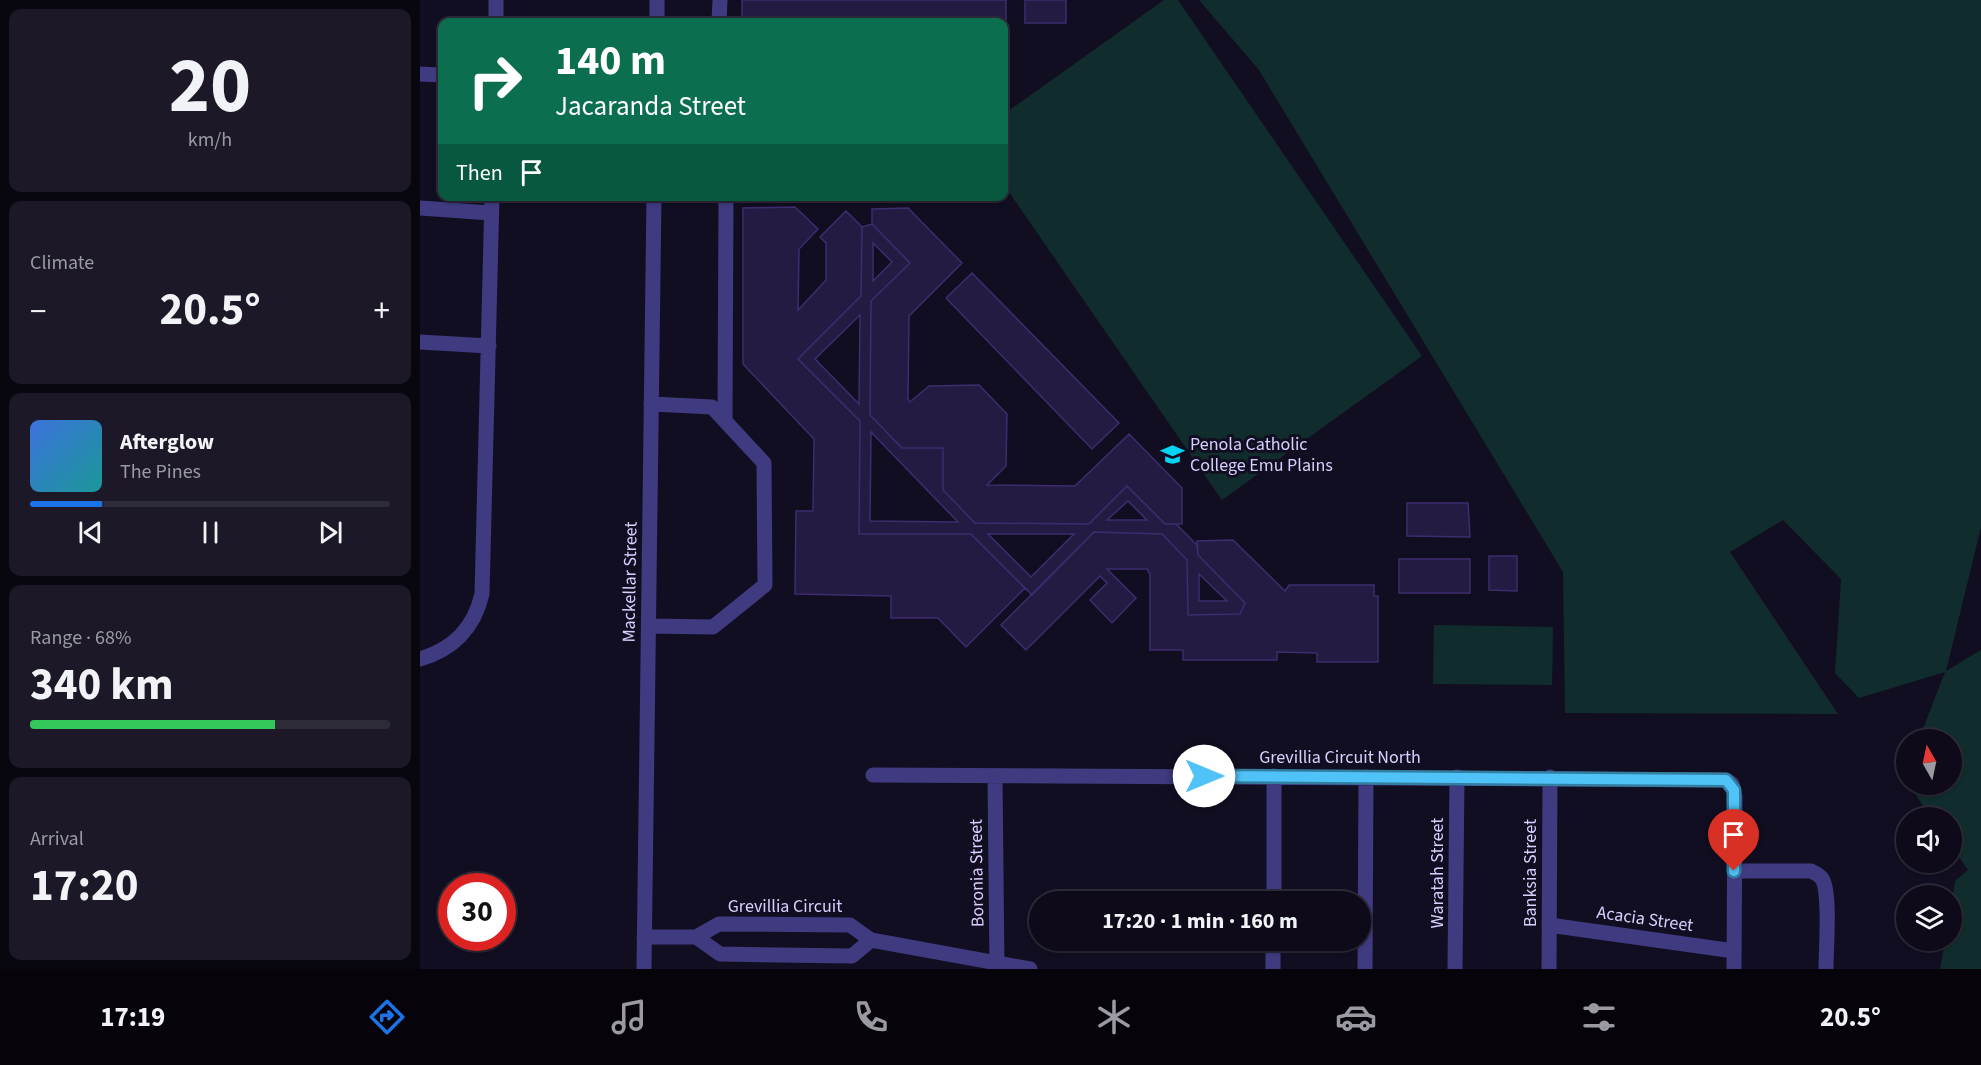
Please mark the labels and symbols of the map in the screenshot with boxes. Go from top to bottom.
place label: Penola Catholic College Emu Plains [1190,432,1333,478]
school or university icon: Penola Catholic College Emu Plains [1159,441,1185,467]
street label: Mackellar Street [616,521,644,643]
north arrow [1896,729,1962,795]
position arrow [1172,744,1236,808]
street label: Grevillia Circuit North [1259,745,1421,770]
pin [1708,809,1759,871]
street label: Waratah Street [1425,818,1450,928]
street label: Boronia Street [964,819,990,927]
street label: Banksia Street [1518,819,1543,927]
speed limit sign: 30 [438,873,516,951]
street label: Grevillia Circuit [728,894,842,919]
street label: Acacia Street [1595,900,1695,938]

